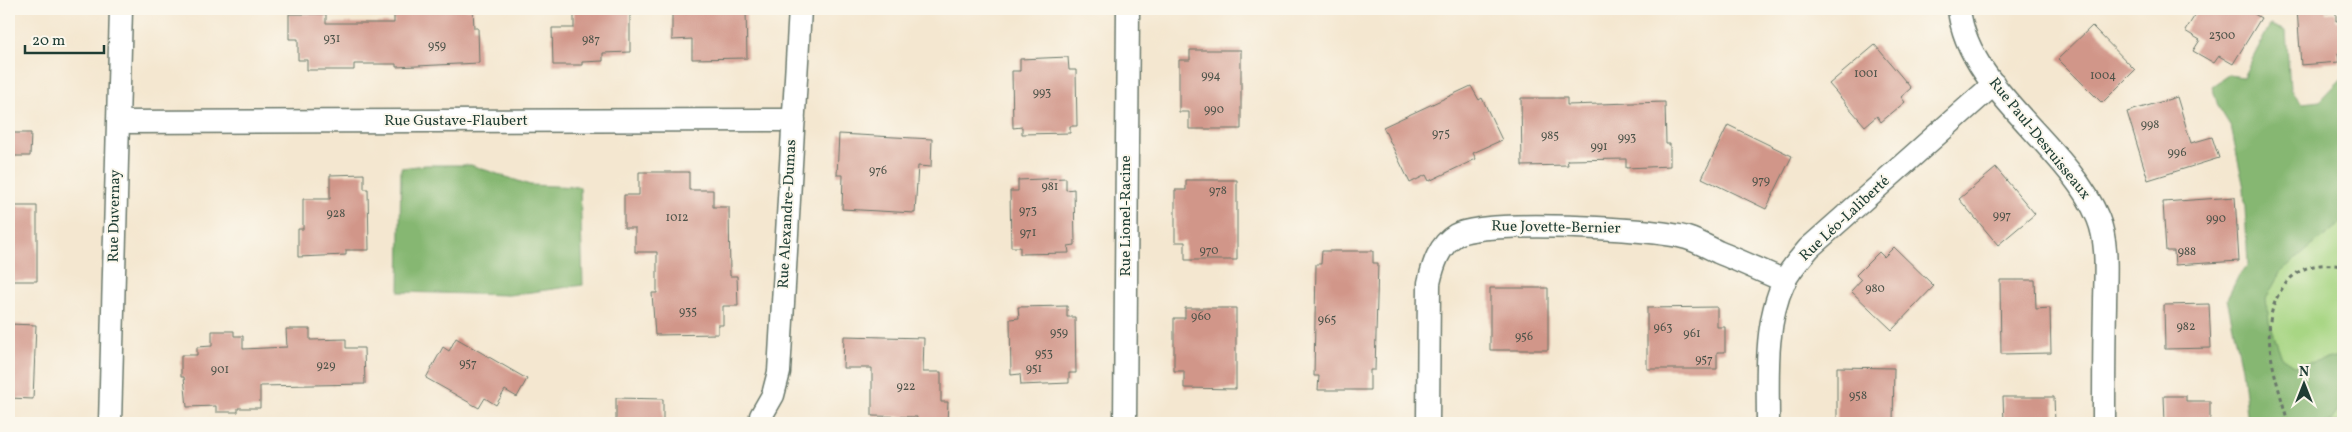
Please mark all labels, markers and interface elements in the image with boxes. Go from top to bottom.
scale bar [25,22,104,54]
house number: 2300 [2209,28,2235,44]
text: 20 m [32,31,65,52]
house number: 931 [324,31,340,47]
house number: 987 [582,32,600,48]
house number: 959 [428,38,446,54]
house number: 1001 [1854,66,1878,82]
house number: 994 [1201,68,1221,84]
house number: 1004 [2090,68,2116,84]
street label: Rue Paul-Desruisseaux [1983,74,2095,205]
house number: 993 [1033,85,1051,101]
house number: 990 [1204,102,1224,118]
street label: Rue Gustave-Flaubert [384,111,528,132]
house number: 998 [2141,117,2159,133]
house number: 975 [1432,126,1450,142]
house number: 985 [1541,128,1559,144]
house number: 993 [1618,130,1636,146]
street label: Rue Alexandre-Dumas [774,139,802,289]
house number: 991 [1590,139,1608,155]
house number: 996 [2167,145,2187,161]
street label: Rue Lionel-Racine [1116,155,1137,277]
house number: 976 [869,163,887,179]
street label: Rue Duvernay [104,169,126,263]
street label: Rue Léo-Laliberté [1795,171,1895,267]
house number: 979 [1752,173,1770,189]
house number: 981 [1042,179,1058,195]
house number: 978 [1209,183,1227,199]
house number: 973 [1019,203,1037,219]
house number: 928 [327,206,345,222]
house number: 997 [1993,208,2011,224]
house number: 1012 [666,210,688,226]
house number: 990 [2206,211,2226,227]
street label: Rue Jovette-Bernier [1491,216,1621,240]
house number: 971 [1020,225,1036,241]
house number: 970 [1200,243,1218,259]
house number: 988 [2178,244,2196,260]
house number: 980 [1865,281,1885,297]
house number: 935 [679,304,697,320]
house number: 960 [1191,309,1211,325]
house number: 965 [1318,312,1336,328]
house number: 982 [2177,319,2195,335]
house number: 963 [1654,320,1672,336]
house number: 959 [1050,325,1068,341]
house number: 961 [1683,326,1701,342]
house number: 956 [1515,329,1533,345]
house number: 953 [1035,346,1053,362]
house number: 957 [1695,352,1713,368]
house number: 957 [459,356,477,372]
house number: 929 [317,358,335,374]
north arrow [2280,360,2330,410]
house number: 951 [1026,361,1042,377]
house number: 901 [211,362,229,378]
text: N [2299,363,2309,382]
house number: 922 [896,379,916,395]
house number: 958 [1849,388,1867,404]

